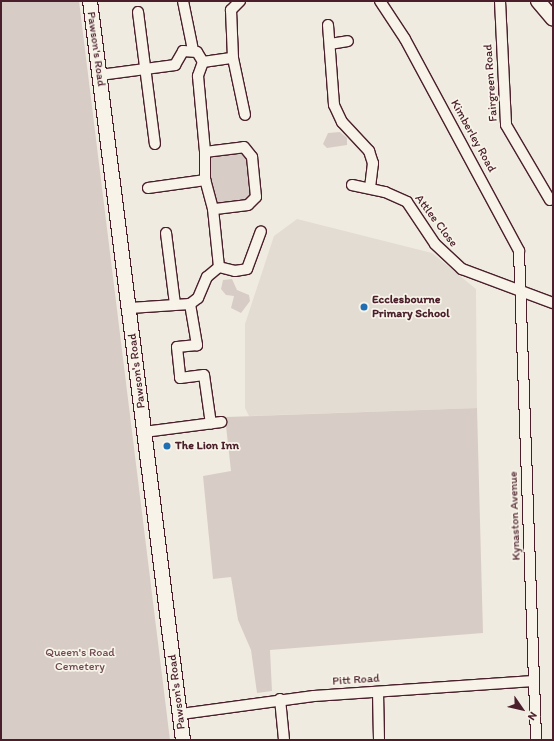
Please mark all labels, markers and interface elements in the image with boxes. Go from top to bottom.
street label: Pawson's Road [84,11,108,87]
street label: Fairgreen Road [481,44,501,122]
street label: Kimberley Road [447,97,499,175]
street label: Attlee Close [412,192,460,250]
place label: Ecclesbourne Primary School [372,293,449,321]
marker: Ecclesbourne Primary School [359,302,369,312]
street label: Pawson's Road [125,333,149,409]
place label: The Lion Inn [175,439,239,453]
marker: The Lion Inn [162,441,172,451]
street label: Kynaston Avenue [506,472,524,560]
park label: Queen's Road Cemetery [45,646,115,674]
street label: Pawson's Road [165,654,189,730]
street label: Pitt Road [332,671,380,689]
north arrow [502,689,542,729]
text: N [525,709,540,723]

